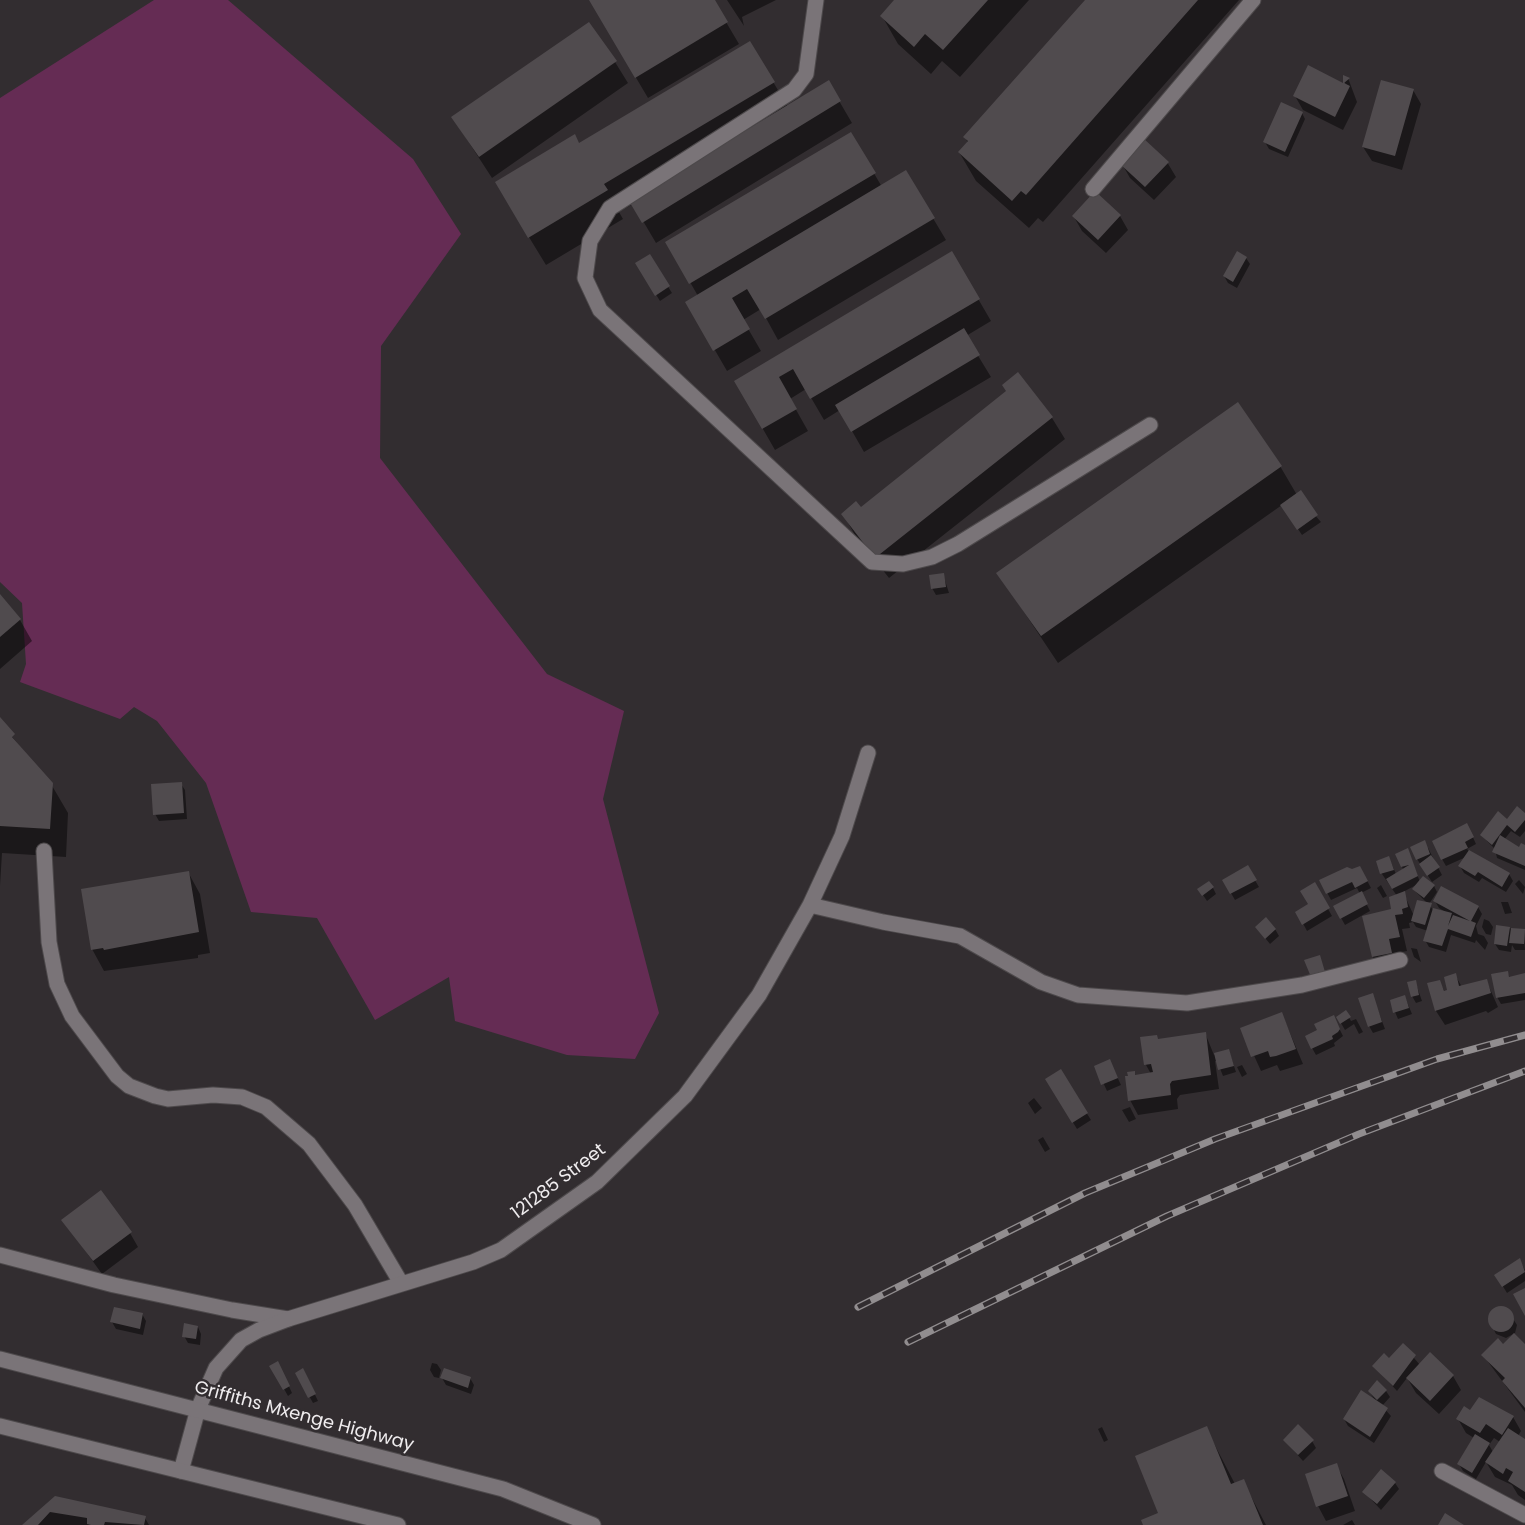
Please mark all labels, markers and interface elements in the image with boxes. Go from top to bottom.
street label: 121285 Street [508,1140,610,1224]
street label: Griffiths Mxenge Highway [192,1377,416,1457]

